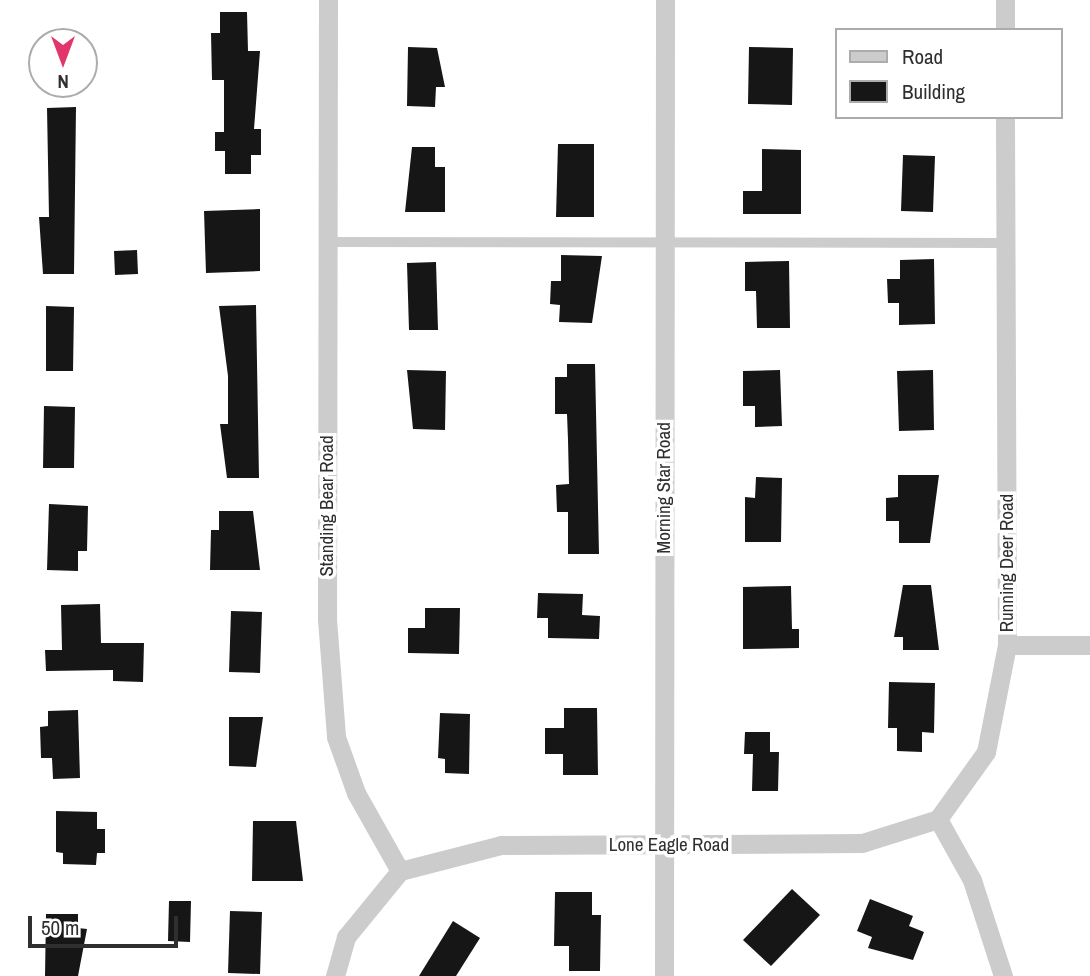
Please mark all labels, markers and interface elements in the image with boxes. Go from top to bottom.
north arrow [28,28,98,98]
legend [834,28,1062,119]
text: Road [902,42,943,71]
text: N [57,69,69,95]
text: Building [902,77,965,106]
street label: Morning Star Road [653,422,675,554]
street label: Standing Bear Road [316,435,338,577]
street label: Running Deer Road [996,494,1018,632]
street label: Lone Eagle Road [609,834,729,856]
scale bar [32,902,182,946]
text: 50 m [41,913,79,942]

